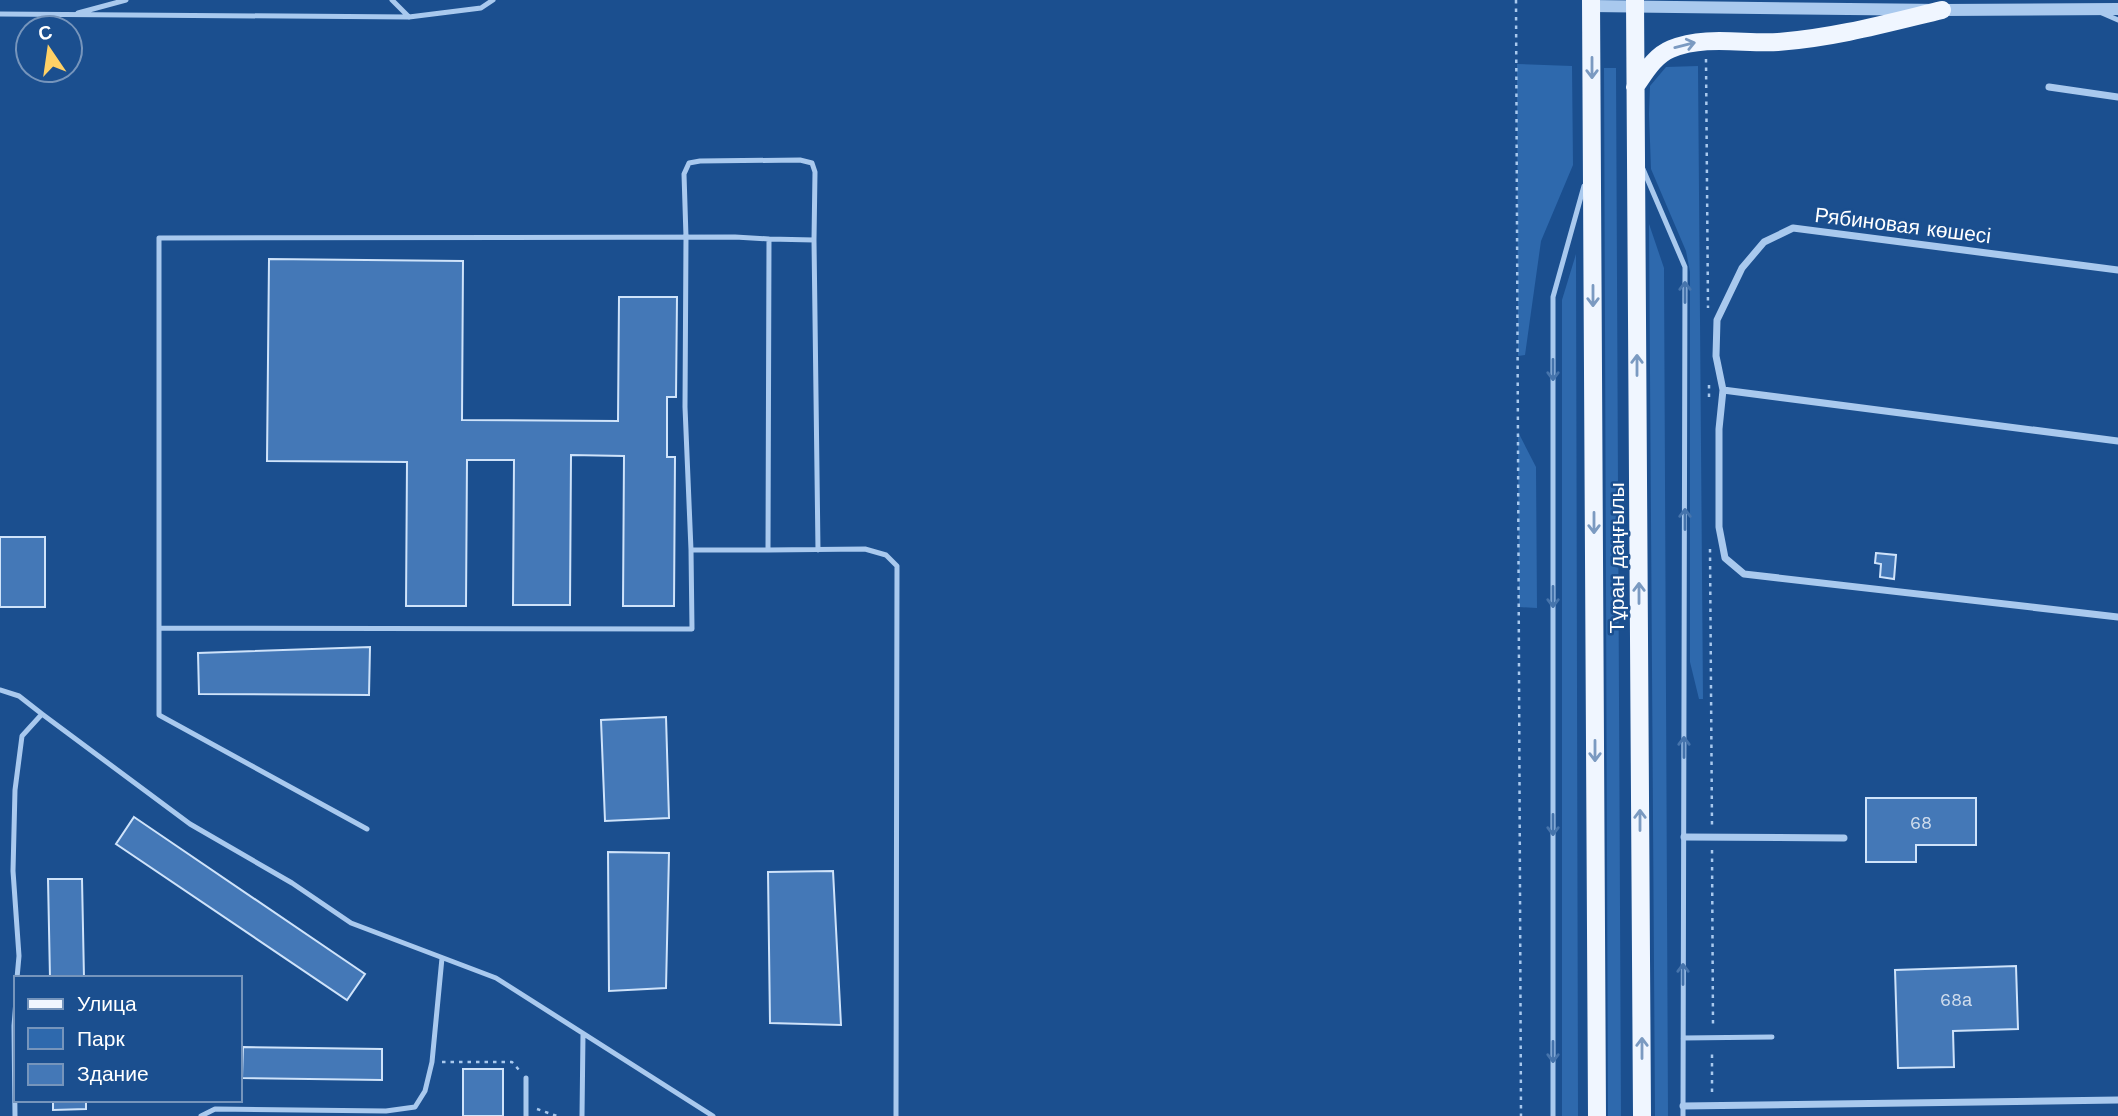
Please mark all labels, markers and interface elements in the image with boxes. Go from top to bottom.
north arrow [14,14,84,84]
text: С [36,20,55,46]
one-way arrow [1674,38,1696,51]
one-way arrow [1585,56,1599,79]
street label: Рябиновая көшесі [1813,202,1993,248]
one-way arrow [1678,281,1692,304]
one-way arrow [1586,284,1600,307]
one-way arrow [1630,354,1644,377]
one-way arrow [1546,358,1560,381]
street label: Тұран даңғылы [1604,482,1629,634]
one-way arrow [1678,508,1692,531]
one-way arrow [1587,511,1601,534]
one-way arrow [1632,582,1645,605]
one-way arrow [1546,585,1560,608]
one-way arrow [1677,736,1691,759]
one-way arrow [1588,739,1602,762]
one-way arrow [1633,809,1647,832]
house number: 68 [1910,812,1932,833]
one-way arrow [1546,813,1560,836]
one-way arrow [1676,963,1690,986]
legend [14,976,242,1102]
house number: 68а [1940,989,1973,1010]
text: Улица [77,991,137,1016]
text: Парк [77,1026,125,1051]
one-way arrow [1635,1037,1649,1060]
one-way arrow [1546,1040,1560,1063]
text: Здание [77,1061,149,1086]

